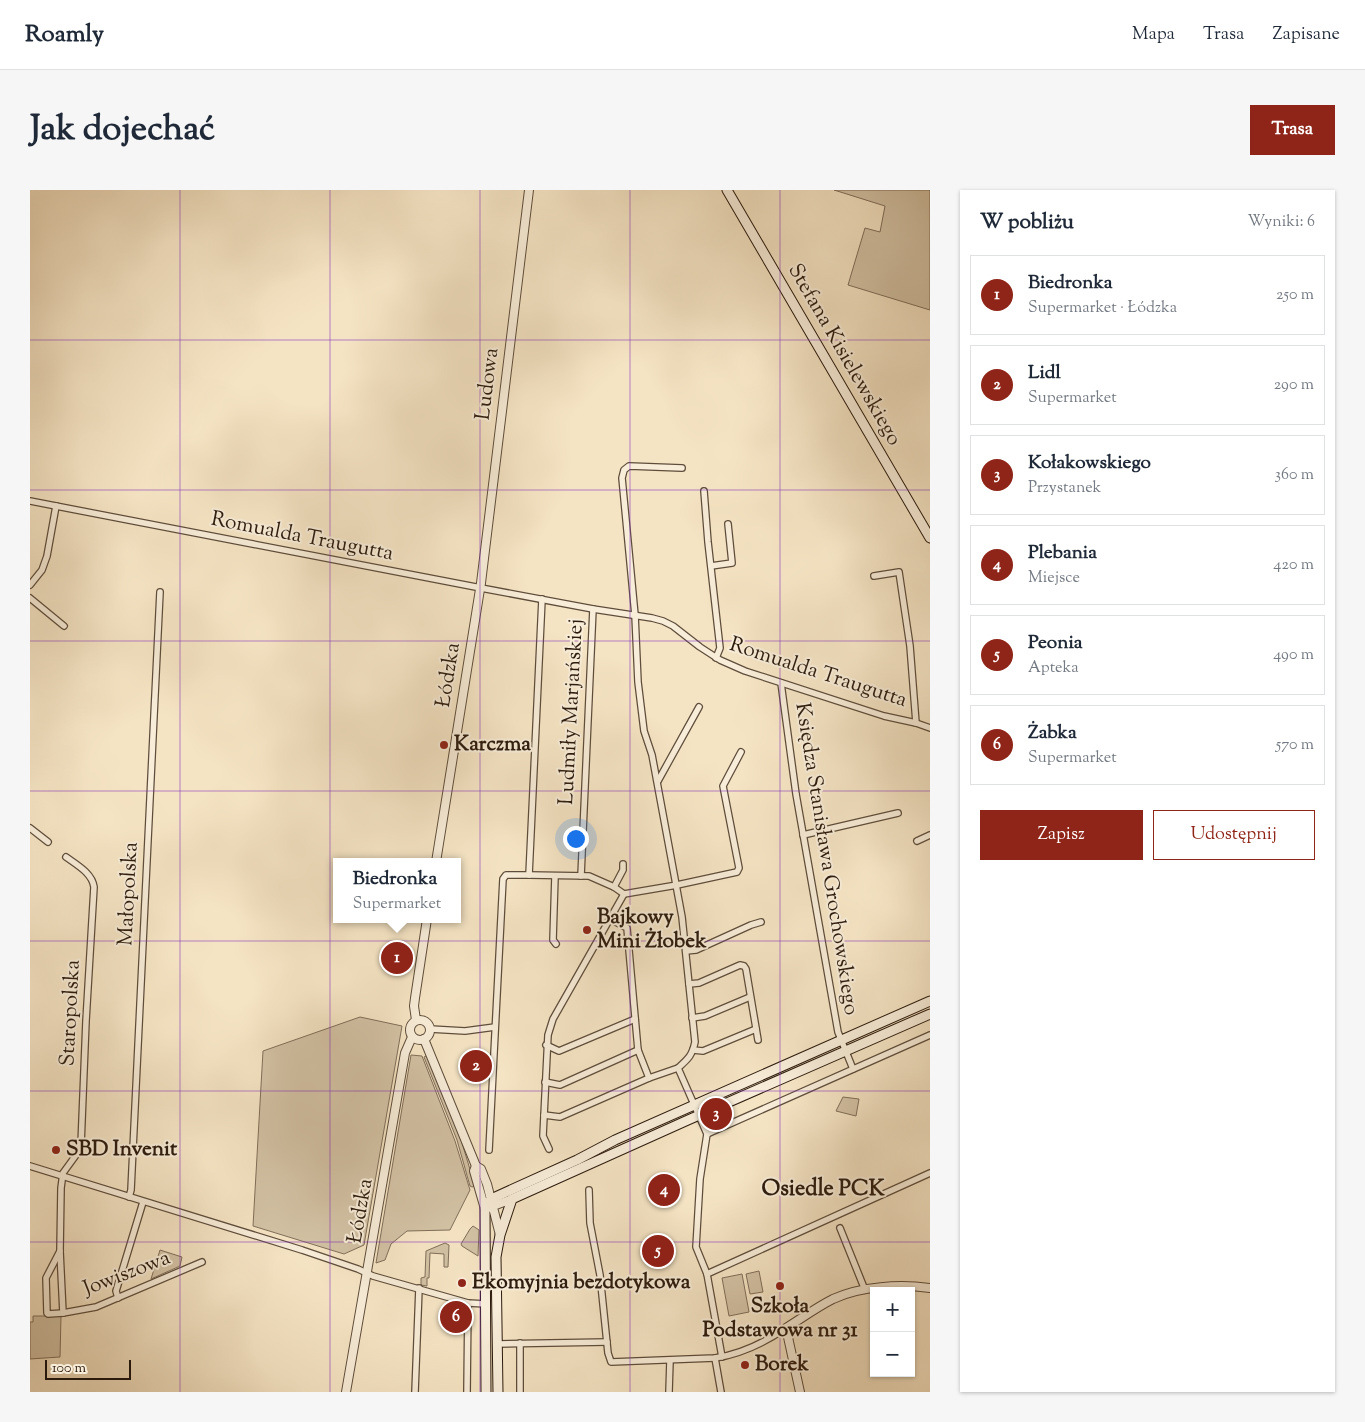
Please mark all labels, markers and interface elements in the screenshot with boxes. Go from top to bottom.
text: Roamly [25,18,104,52]
text: Mapa [1132,22,1175,48]
text: Trasa [1203,22,1244,48]
text: Zapisane [1272,22,1340,48]
text: Jak dojechać [30,105,215,156]
button: Trasa [1250,105,1335,155]
text: W pobliżu [980,208,1074,238]
text: Wyniki: 6 [1247,211,1315,234]
street label: Stefana Kisielewskiego [780,258,908,452]
text: Biedronka [1028,270,1113,297]
text: 1 [994,284,1000,307]
text: 250 m [1276,284,1314,307]
text: Supermarket · Łódzka [1028,297,1177,320]
street label: Ludowa [469,346,507,422]
text: Lidl [1028,360,1061,387]
text: 2 [993,374,1001,397]
text: 290 m [1274,374,1314,397]
text: Supermarket [1028,387,1117,410]
text: Kołakowskiego [1028,450,1151,477]
text: 3 [994,464,1000,487]
text: 360 m [1275,464,1314,487]
text: Przystanek [1028,477,1101,500]
street label: Romualda Traugutta [208,505,396,569]
text: Plebania [1028,540,1097,567]
text: 4 [993,554,1001,577]
text: 420 m [1273,554,1314,577]
text: Miejsce [1028,567,1080,590]
street label: Ludmiły Marjańskiej [552,618,592,806]
street label: Romualda Traugutta [725,630,911,716]
text: Peonia [1028,630,1083,657]
street label: Łódzka [429,640,469,709]
text: 5 [994,644,1000,667]
text: 490 m [1273,644,1314,667]
text: Apteka [1028,657,1079,680]
street label: Księdza Stanisława Grochowskiego [786,701,866,1017]
text: Żabka [1028,720,1077,747]
place label: Karczma [454,730,531,760]
text: 6 [993,734,1001,757]
text: 570 m [1276,734,1314,757]
marker: Karczma [438,739,450,751]
text: Supermarket [1028,747,1117,770]
button: Zapisz [980,810,1143,860]
button: Udostępnij [1153,810,1315,860]
your location [563,826,589,852]
street label: Małopolska [111,841,147,947]
popup [333,858,461,923]
text: Biedronka [353,866,437,893]
text: Supermarket [353,893,441,916]
place label: Bajkowy Mini Żłobek [597,903,707,957]
marker: Bajkowy Mini Żłobek [581,924,593,936]
pin: 1 [381,939,413,977]
street label: Staropolska [53,959,89,1067]
pin: 2 [460,1047,492,1085]
pin: 3 [700,1095,732,1133]
place label: SBD Invenit [66,1135,178,1165]
marker: SBD Invenit [50,1144,62,1156]
pin: 4 [648,1171,680,1209]
district label: Osiedle PCK [761,1174,885,1206]
street label: Łódzka [341,1176,381,1246]
pin: 5 [642,1232,674,1270]
street label: Jowiszowa [78,1244,175,1305]
place label: Ekomyjnia bezdotykowa [472,1268,691,1298]
marker: Ekomyjnia bezdotykowa [456,1277,468,1289]
marker: Szkoła Podstawowa nr 31 [774,1280,786,1292]
map controls [870,1287,915,1377]
button: + [870,1287,915,1332]
place label: Szkoła Podstawowa nr 31 [702,1292,858,1346]
pin: 6 [440,1298,472,1336]
button: − [870,1332,915,1377]
place label: Borek [755,1350,809,1380]
scale bar [45,1357,131,1380]
text: 100 m [52,1359,86,1379]
marker: Borek [739,1359,751,1371]

